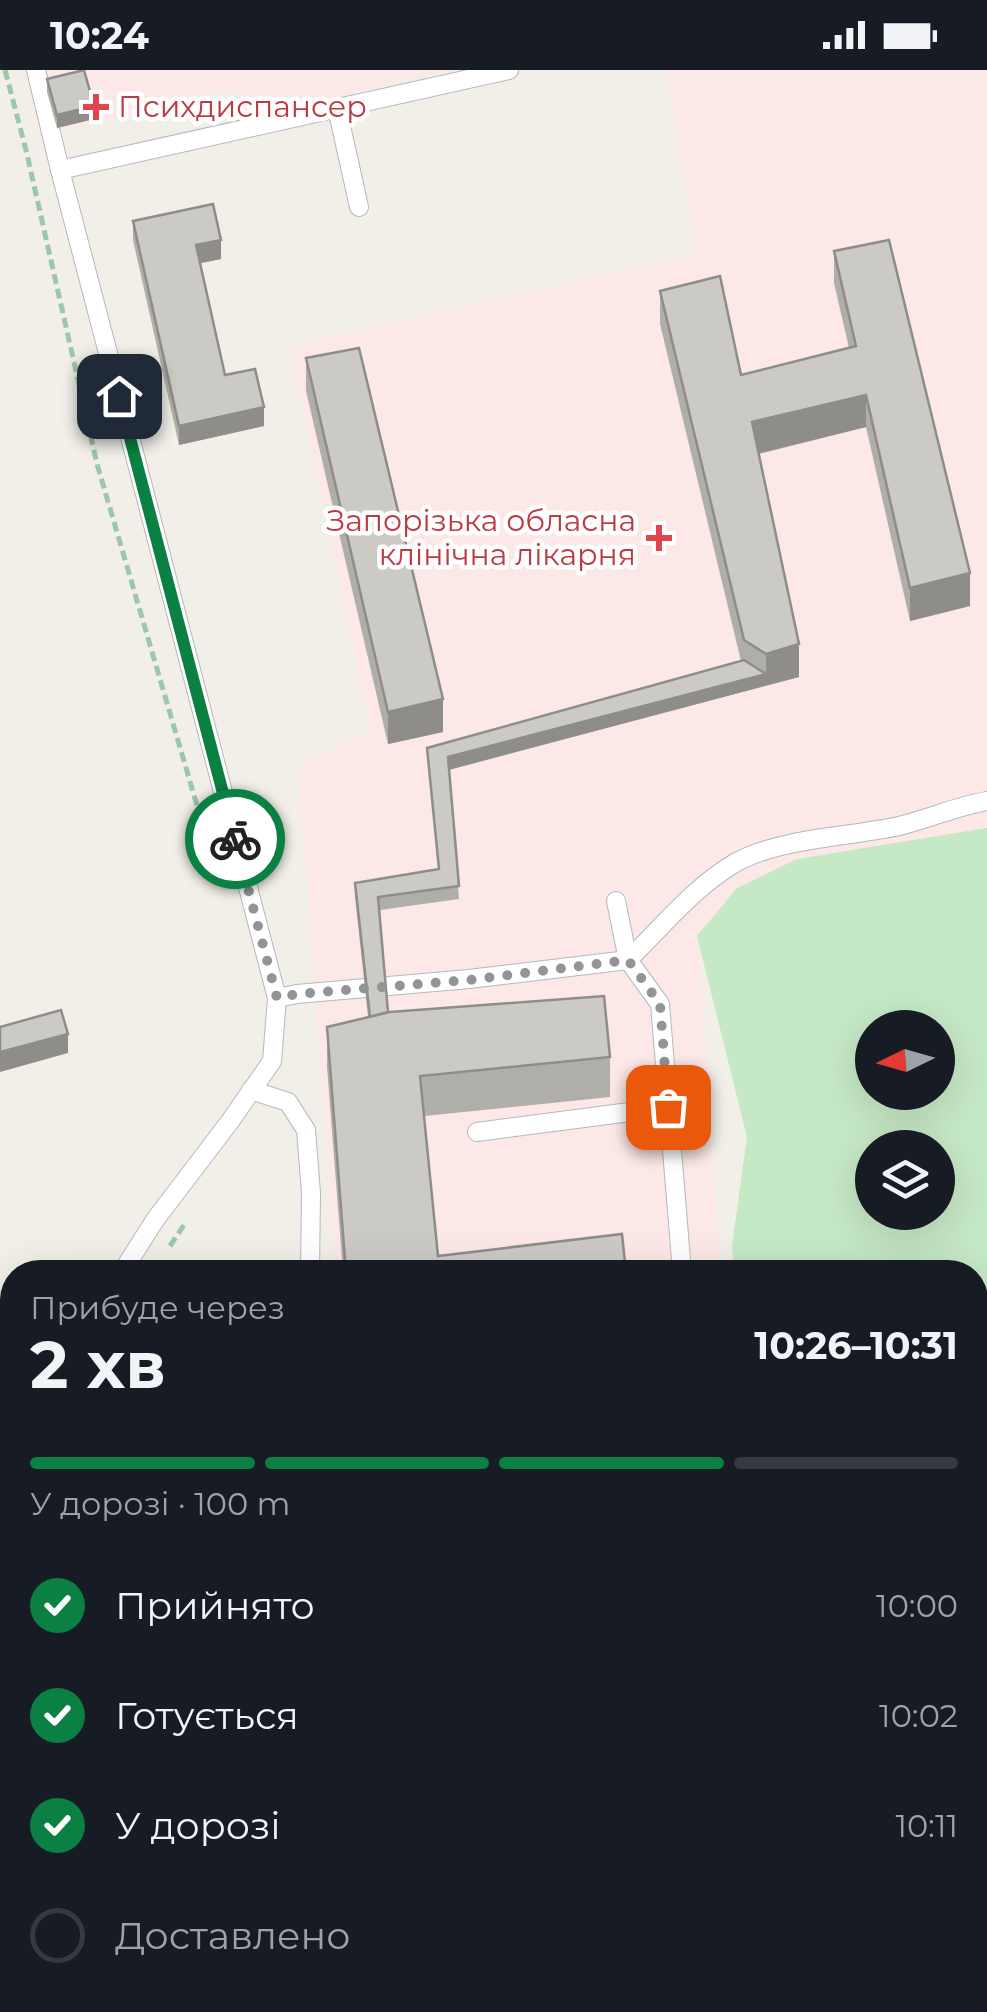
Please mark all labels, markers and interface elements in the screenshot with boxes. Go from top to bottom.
text: 10:24 [50,12,149,59]
place label: Психдиспансер [118,88,367,125]
marker: Психдиспансер [83,94,109,120]
pin [77,354,162,439]
icon: home [92,369,147,424]
place label: Запорізька обласна клінічна лікарня [327,502,636,573]
marker: Запорізька обласна клінічна лікарня [646,525,672,551]
courier [185,789,285,889]
icon: bike [208,812,263,867]
north arrow [855,1010,955,1110]
map controls [855,1010,955,1230]
pin [626,1065,711,1150]
icon: bag [641,1080,696,1135]
button: layers [855,1130,955,1230]
text: Прибуде через [30,1288,285,1327]
text: 10:26–10:31 [754,1322,958,1369]
text: 2 хв [30,1325,166,1404]
text: У дорозі · 100 m [30,1484,291,1523]
icon: check [30,1578,85,1633]
text: Прийнято [115,1582,315,1629]
text: 10:00 [876,1586,958,1625]
icon: check [30,1688,85,1743]
text: Готується [115,1692,299,1739]
text: 10:02 [879,1696,958,1735]
icon: check [30,1798,85,1853]
text: У дорозі [115,1802,281,1849]
text: 10:11 [895,1806,958,1845]
text: Доставлено [115,1912,350,1959]

